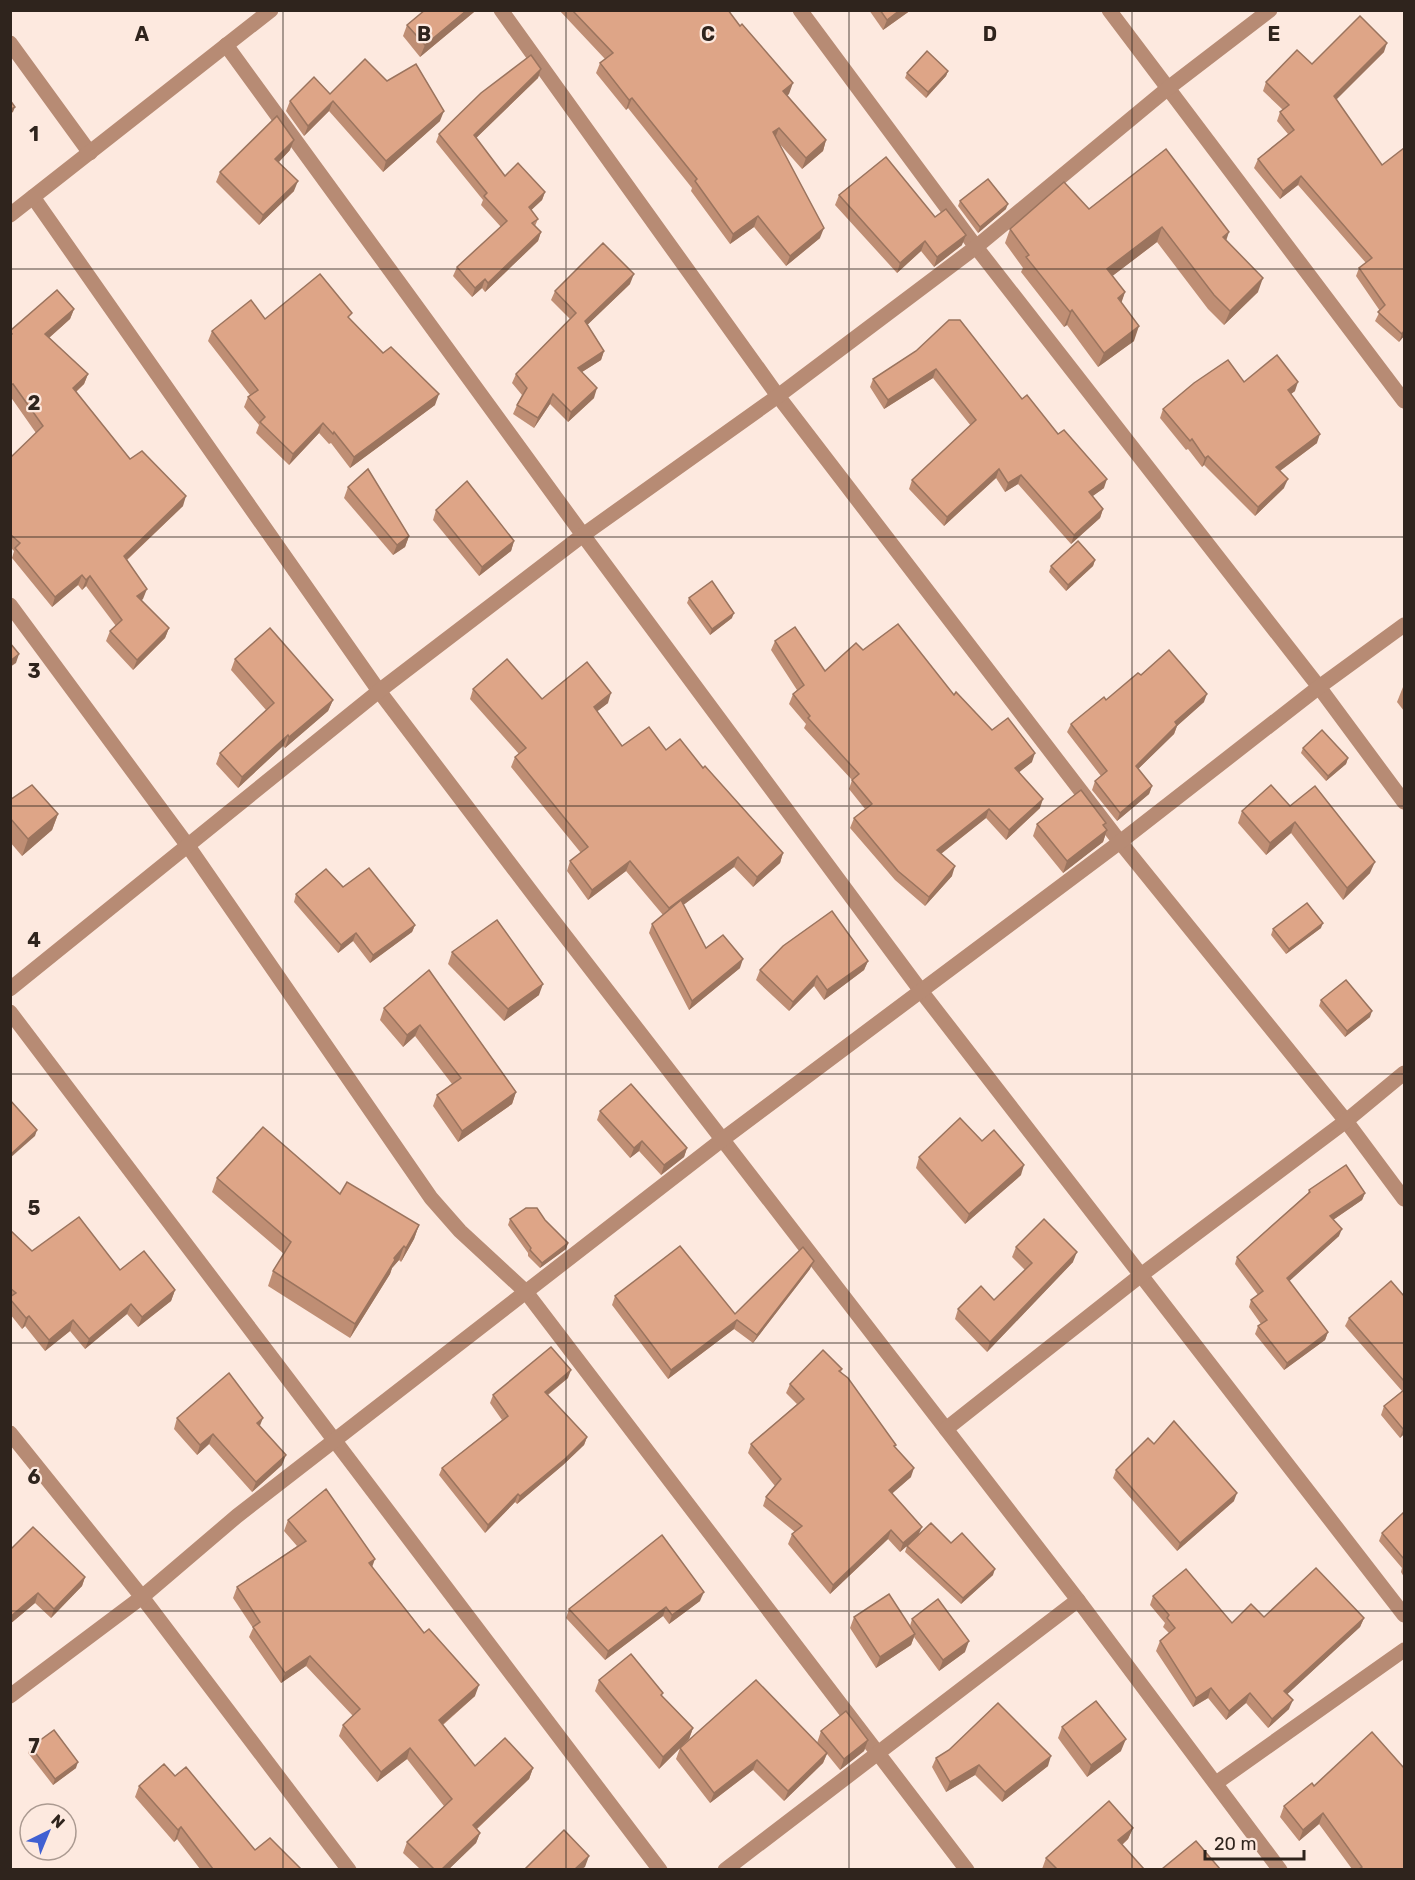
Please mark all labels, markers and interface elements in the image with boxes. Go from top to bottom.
text: A [135,22,150,46]
text: B [417,22,431,46]
text: C [701,22,715,46]
text: D [983,22,997,46]
text: E [1268,22,1280,46]
text: 1 [29,122,39,146]
text: 2 [28,391,41,415]
text: 3 [27,659,41,683]
text: 4 [27,928,41,952]
text: 5 [28,1196,41,1220]
text: 6 [27,1465,41,1489]
text: 7 [28,1734,40,1758]
north arrow [18,1802,78,1862]
text: N [47,1811,69,1832]
scale bar [1205,1823,1304,1861]
text: 20 m [1214,1833,1256,1855]

